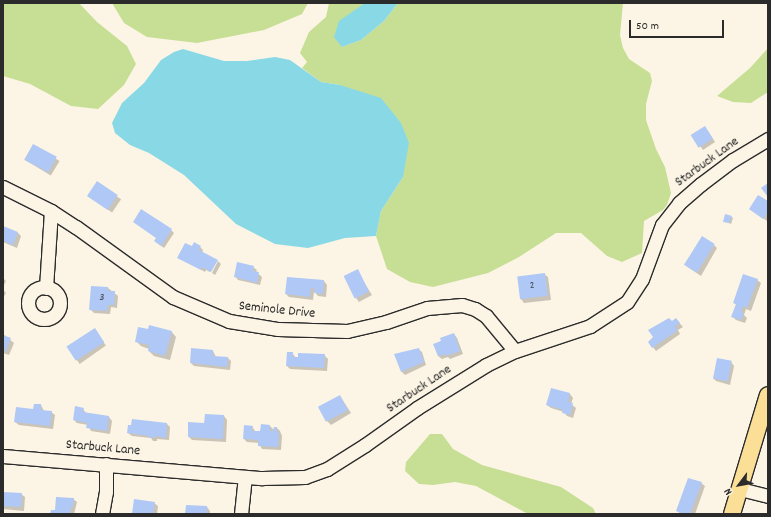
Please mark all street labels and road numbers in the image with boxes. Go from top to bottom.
street label: Starbuck Lane [672,133,742,191]
street label: Seminole Drive [238,298,316,322]
street label: Starbuck Lane [383,361,455,417]
street label: Starbuck Lane [65,436,141,460]

